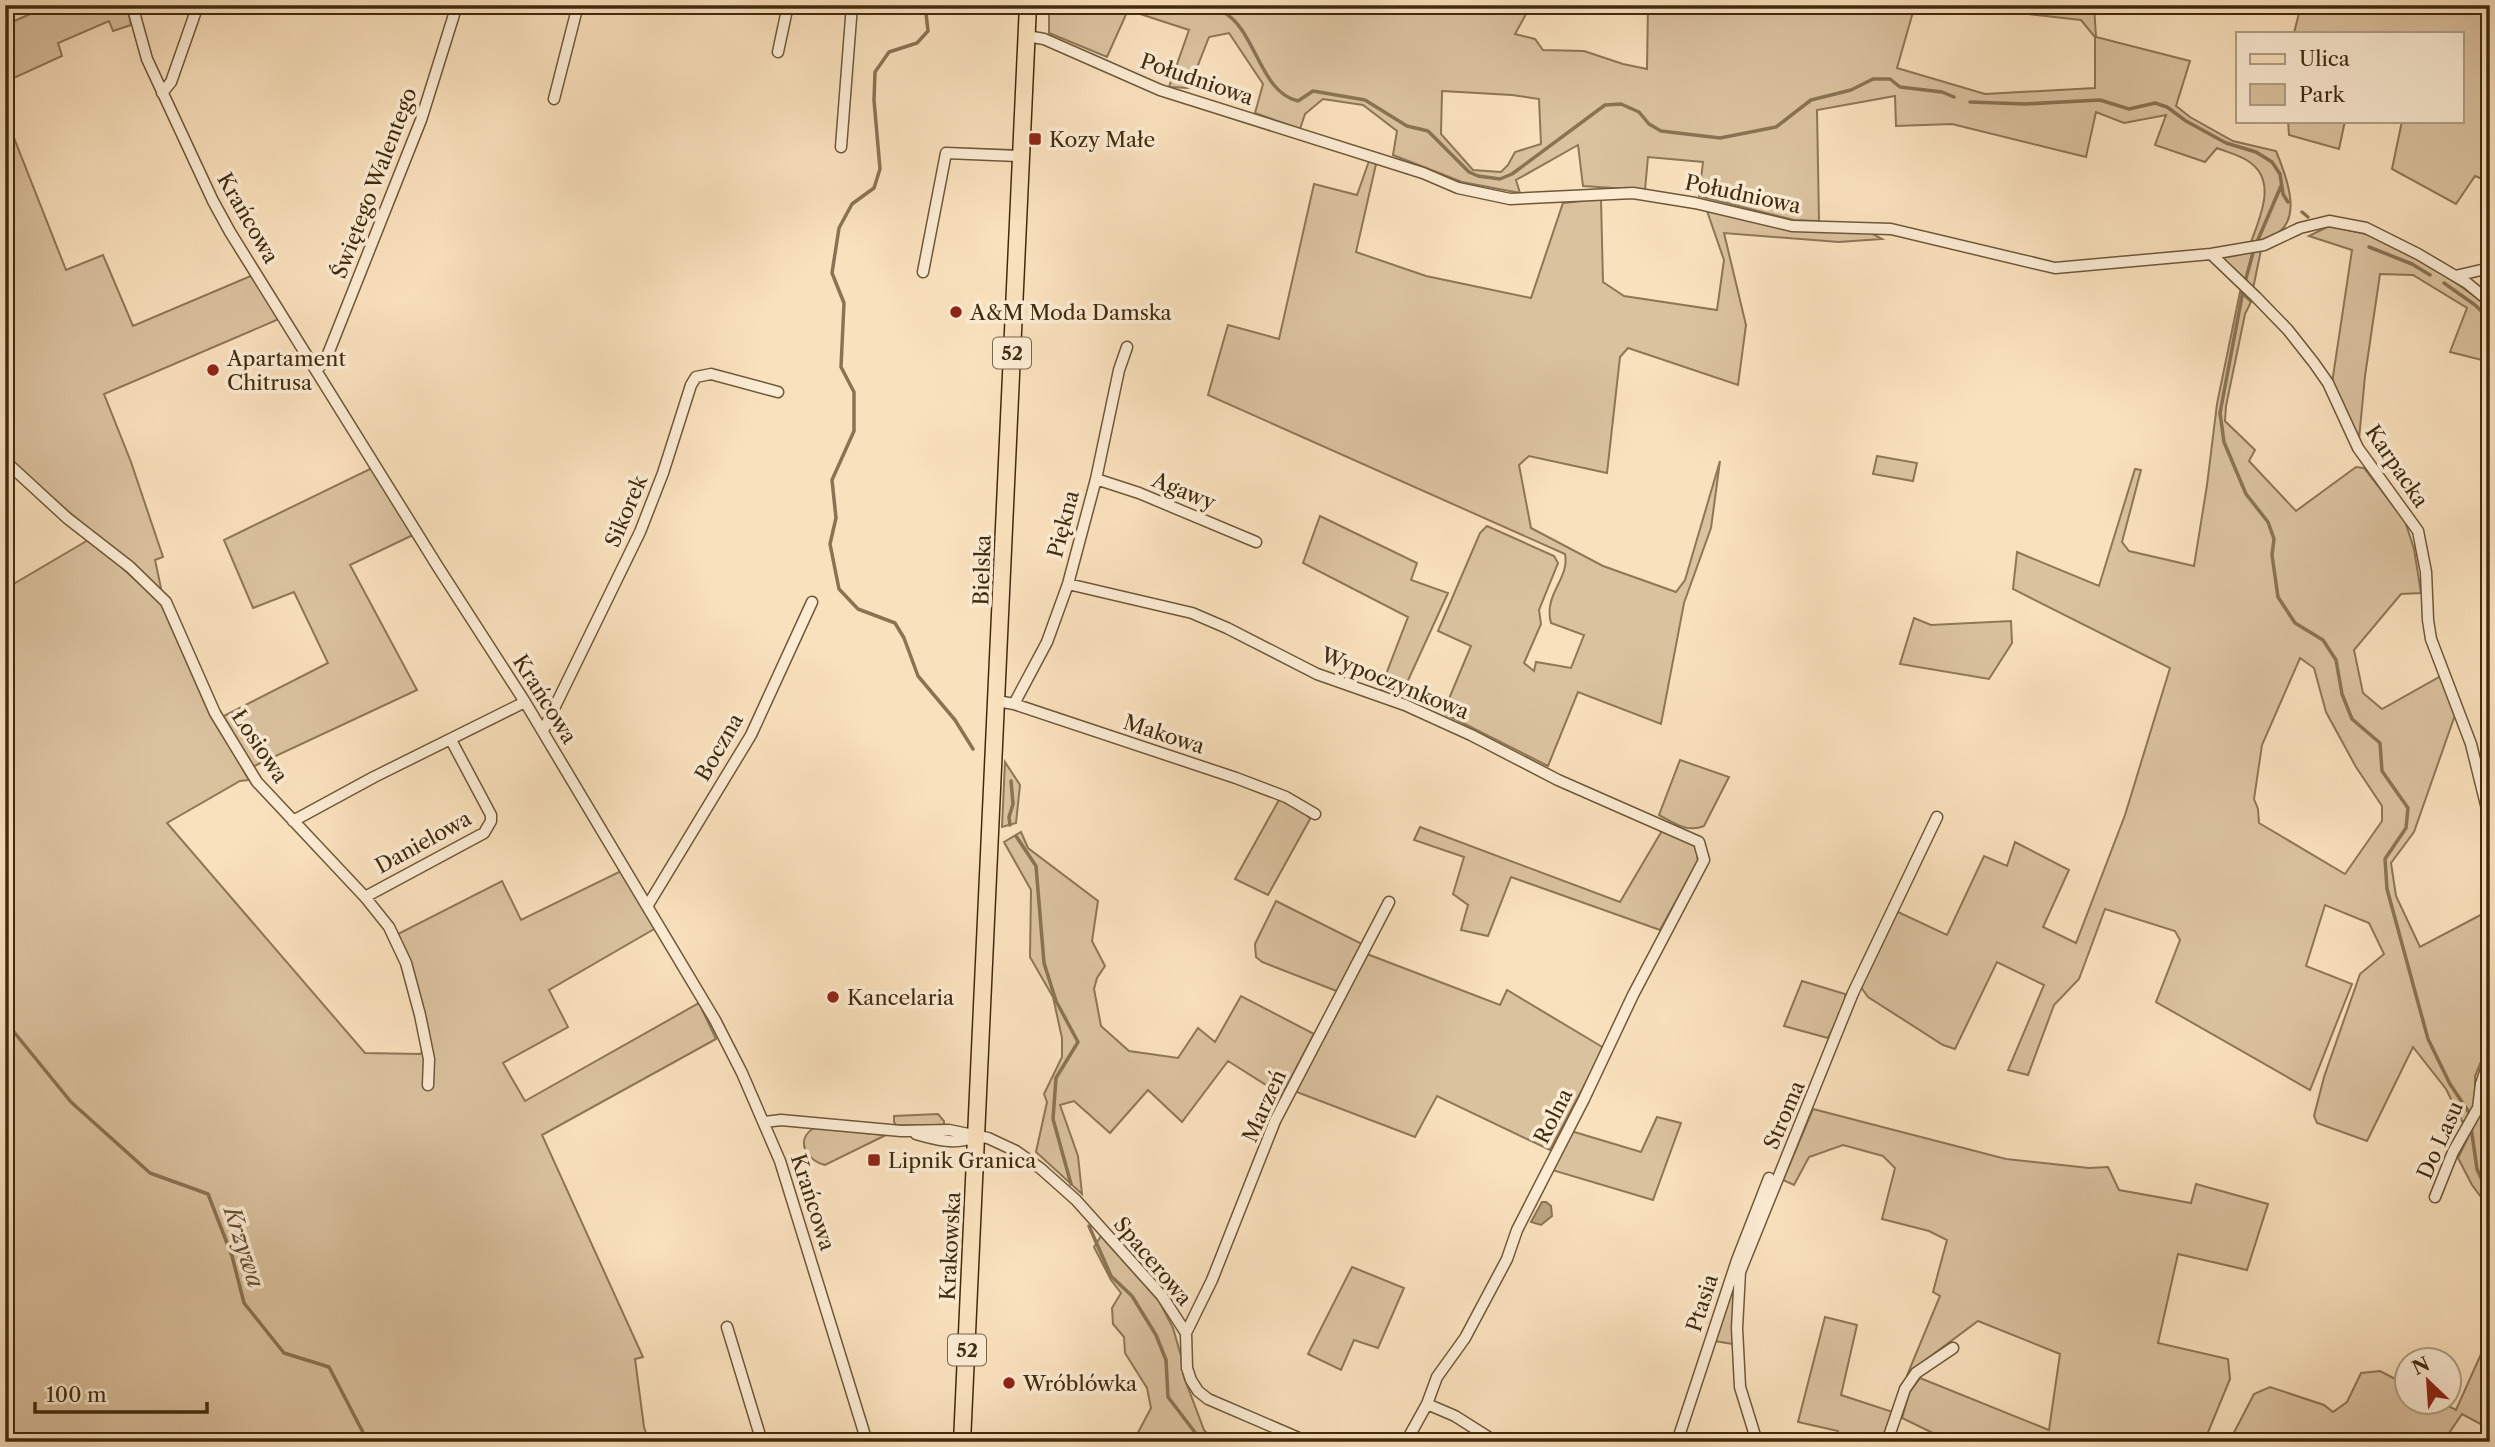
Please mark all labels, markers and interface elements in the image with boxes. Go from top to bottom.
legend [2236,32,2464,122]
text: Ulica [2299,46,2351,71]
street label: Południowa [1137,48,1258,110]
text: Park [2299,82,2345,107]
street label: Świętego Walentego [326,84,422,282]
place label: Kozy Małe [1049,127,1155,152]
marker: Kozy Małe [1027,131,1043,147]
street label: Krańcowa [212,168,284,268]
street label: Południowa [1683,170,1804,219]
place label: A&M Moda Damska [969,300,1173,325]
marker: A&M Moda Damska [948,304,964,320]
road number: 52 [993,338,1031,368]
place label: Apartament Chitrusa [226,346,346,395]
marker: Apartament Chitrusa [205,362,221,378]
street label: Karpacka [2360,420,2434,513]
street label: Agawy [1148,467,1220,515]
street label: Sikorek [600,471,653,551]
street label: Piękna [1042,487,1084,560]
street label: Bielska [968,533,996,606]
street label: Wypoczynkowa [1316,642,1474,724]
street label: Krańcowa [508,650,583,749]
street label: Łosiowa [227,705,294,788]
street label: Boczna [690,708,749,785]
street label: Makowa [1120,709,1208,759]
street label: Danielowa [371,805,476,879]
place label: Kancelaria [847,985,955,1010]
marker: Kancelaria [825,989,841,1005]
street label: Marzeń [1237,1066,1291,1146]
street label: Stroma [1758,1076,1810,1153]
street label: Rolna [1529,1083,1578,1148]
street label: Do Lasu [2412,1097,2468,1183]
place label: Lipnik Granica [888,1148,1037,1173]
street label: Krańcowa [786,1150,841,1254]
marker: Lipnik Granica [866,1152,882,1168]
street label: Krakowska [935,1190,965,1301]
water label: Krzywa [217,1201,270,1291]
street label: Spacerowa [1109,1212,1198,1311]
street label: Ptasia [1681,1270,1723,1335]
road number: 52 [948,1334,986,1366]
north arrow [2394,1346,2464,1416]
text: N [2409,1352,2433,1380]
scale bar [35,1370,206,1414]
place label: Wróblówka [1022,1371,1138,1396]
marker: Wróblówka [1001,1375,1017,1391]
text: 100 m [46,1382,107,1407]

